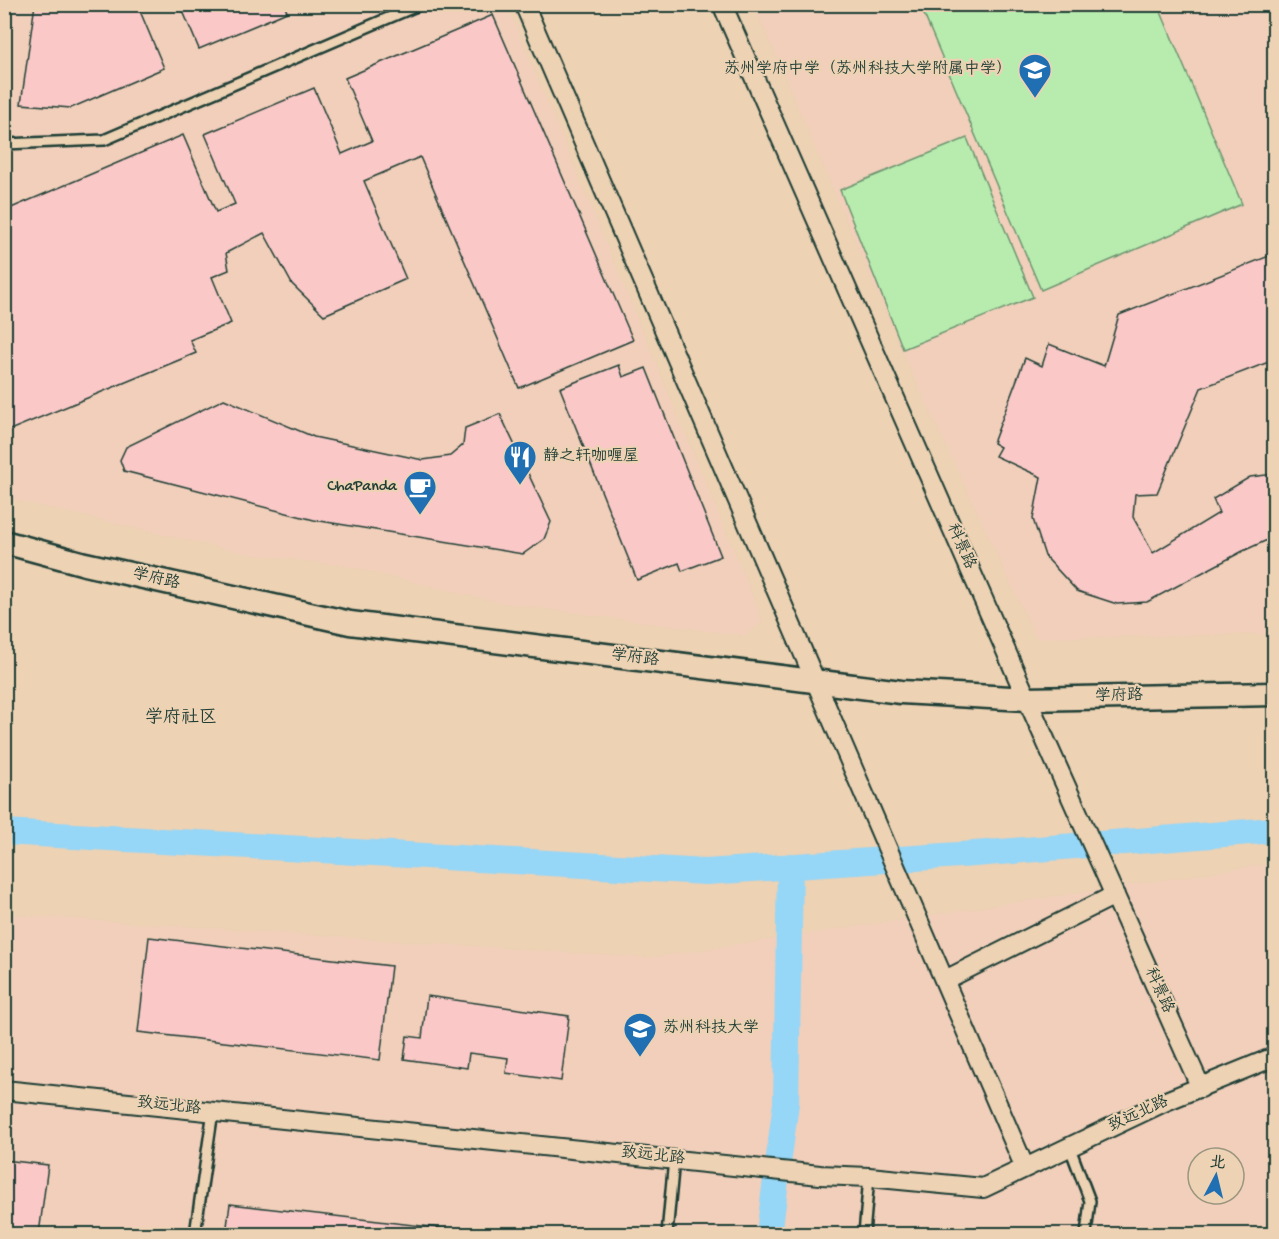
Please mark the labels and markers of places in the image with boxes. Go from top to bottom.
school or university icon: 苏州学府中学（苏州科技大学附属中学） [1017,52,1053,99]
place label: 苏州学府中学（苏州科技大学附属中学） [724,59,1012,80]
restaurant icon: 静之轩咖喱屋 [502,439,538,486]
place label: 静之轩咖喱屋 [543,446,639,467]
cafe icon: ChaPanda [402,469,438,516]
place label: ChaPanda [327,478,398,497]
school or university icon: 苏州科技大学 [622,1011,658,1058]
place label: 苏州科技大学 [663,1018,759,1039]

